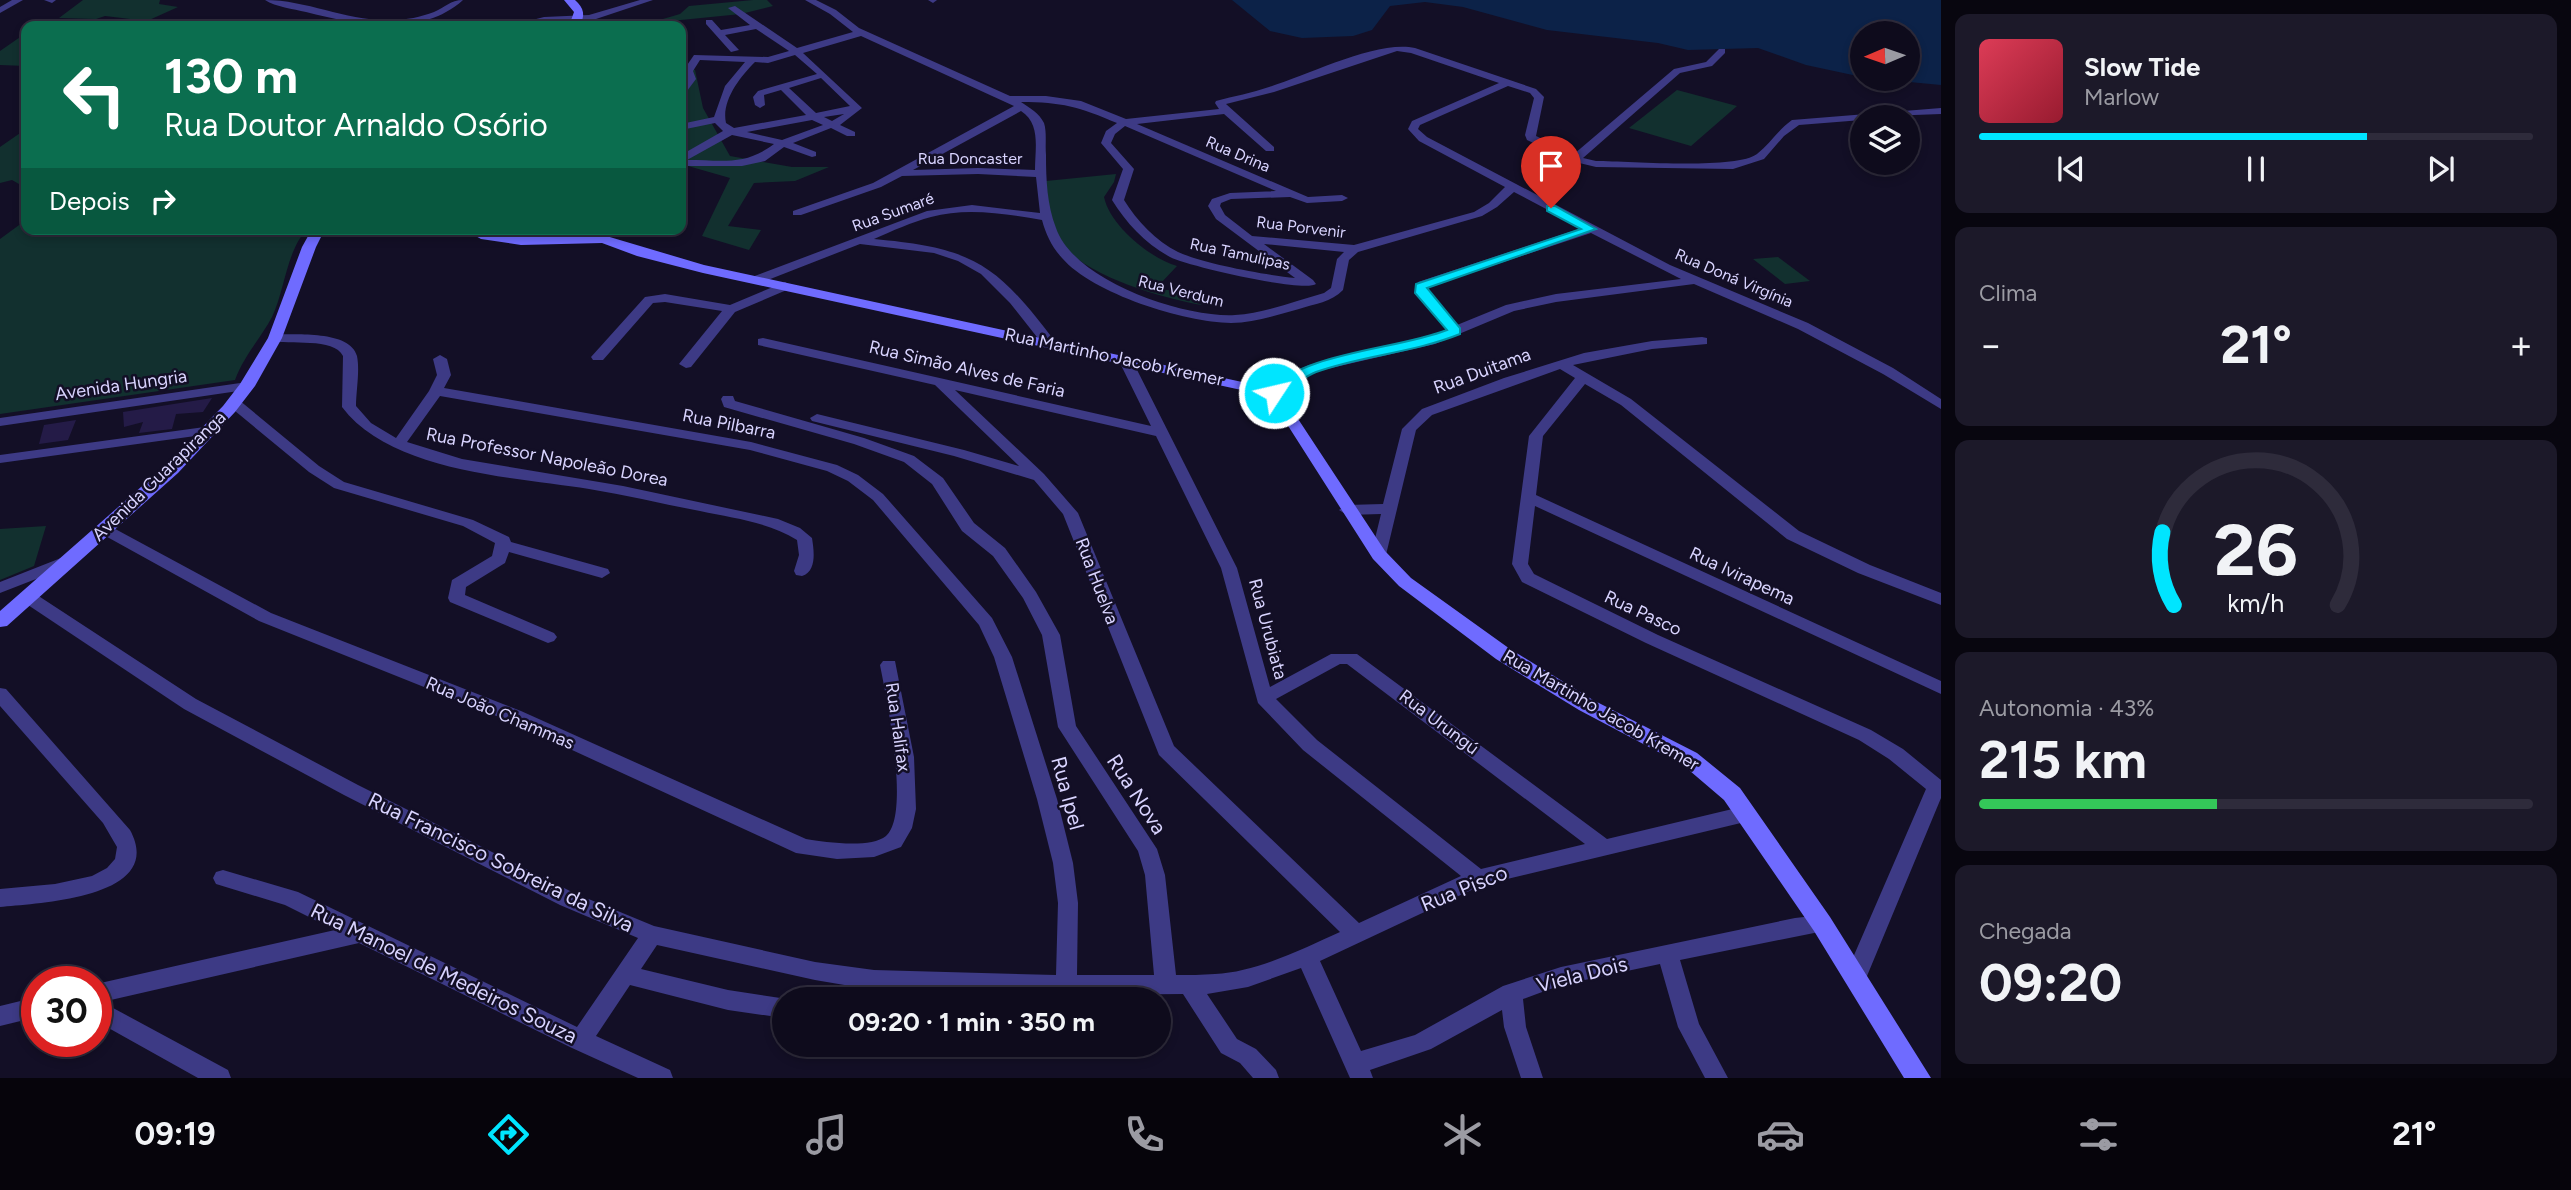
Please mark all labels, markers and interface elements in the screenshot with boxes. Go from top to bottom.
north arrow [1850,21,1920,91]
map controls [1850,21,1920,175]
text: 130 m [164,46,298,105]
icon: left [49,49,140,140]
text: Slow Tide [2084,51,2200,83]
text: Marlow [2084,83,2159,111]
button: layers [1850,105,1920,175]
text: Rua Doutor Arnaldo Osório [164,106,548,144]
street label: Rua Drina [1203,132,1273,176]
pin [1521,136,1581,208]
icon: arrive [1532,147,1570,185]
street label: Rua Doncaster [918,149,1023,168]
icon: previous [2052,150,2090,188]
icon: pause [2237,150,2275,188]
icon: next [2422,150,2460,188]
icon: right [144,182,182,220]
text: Depois [49,185,130,217]
street label: Rua Sumaré [849,188,937,236]
street label: Rua Porvenir [1255,212,1347,242]
street label: Rua Tamulipas [1188,234,1292,274]
street label: Rua Doná Virgínia [1672,245,1796,311]
street label: Rua Verdum [1136,271,1226,311]
text: Clima [1979,279,2037,307]
text: 21° [2220,314,2292,376]
text: − [1979,322,2003,368]
text: + [2509,322,2533,368]
street label: Rua Martinho Jacob Kremer [1003,323,1225,391]
street label: Rua Simão Alves de Faria [867,336,1067,402]
street label: Rua Duitama [1430,343,1534,399]
position arrow [1237,356,1311,430]
street label: Avenida Hungria [54,365,188,405]
street label: Rua Pilbarra [680,404,778,444]
street label: Avenida Guarapiranga [88,406,230,546]
street label: Rua Professor Napoleão Dorea [424,423,670,491]
text: 26 [2214,506,2298,593]
street label: Rua Huelva [1070,535,1124,627]
street label: Rua Ivirapema [1686,542,1798,610]
street label: Rua Urubiata [1244,576,1292,682]
street label: Rua Pasco [1601,586,1685,640]
text: km/h [2227,588,2285,618]
street label: Rua Martinho Jacob Kremer [1499,645,1703,775]
street label: Rua João Chammas [422,672,578,754]
street label: Rua Halifax [881,681,915,774]
street label: Rua Urungú [1395,685,1483,759]
text: Autonomia · 43% [1979,694,2154,722]
text: 215 km [1979,729,2147,791]
street label: Rua Nova [1102,749,1172,839]
street label: Rua Ipel [1046,754,1090,832]
street label: Rua Francisco Sobreira da Silva [364,787,638,937]
street label: Rua Pisco [1417,859,1511,917]
street label: Rua Manoel de Medeiros Souza [307,897,581,1049]
text: Chegada [1979,917,2071,945]
street label: Viela Dois [1534,951,1630,997]
text: 09:20 [1979,952,2122,1014]
speed limit sign: 30 [21,966,112,1057]
text: 09:20 · 1 min · 350 m [848,1006,1095,1038]
icon: directions [484,1110,533,1159]
icon: music [802,1110,851,1159]
icon: phone [1120,1110,1169,1159]
icon: climate [1438,1110,1487,1159]
icon: car [1756,1110,1805,1159]
icon: filters [2074,1110,2123,1159]
text: 09:19 [134,1115,215,1153]
text: 21° [2392,1115,2436,1153]

